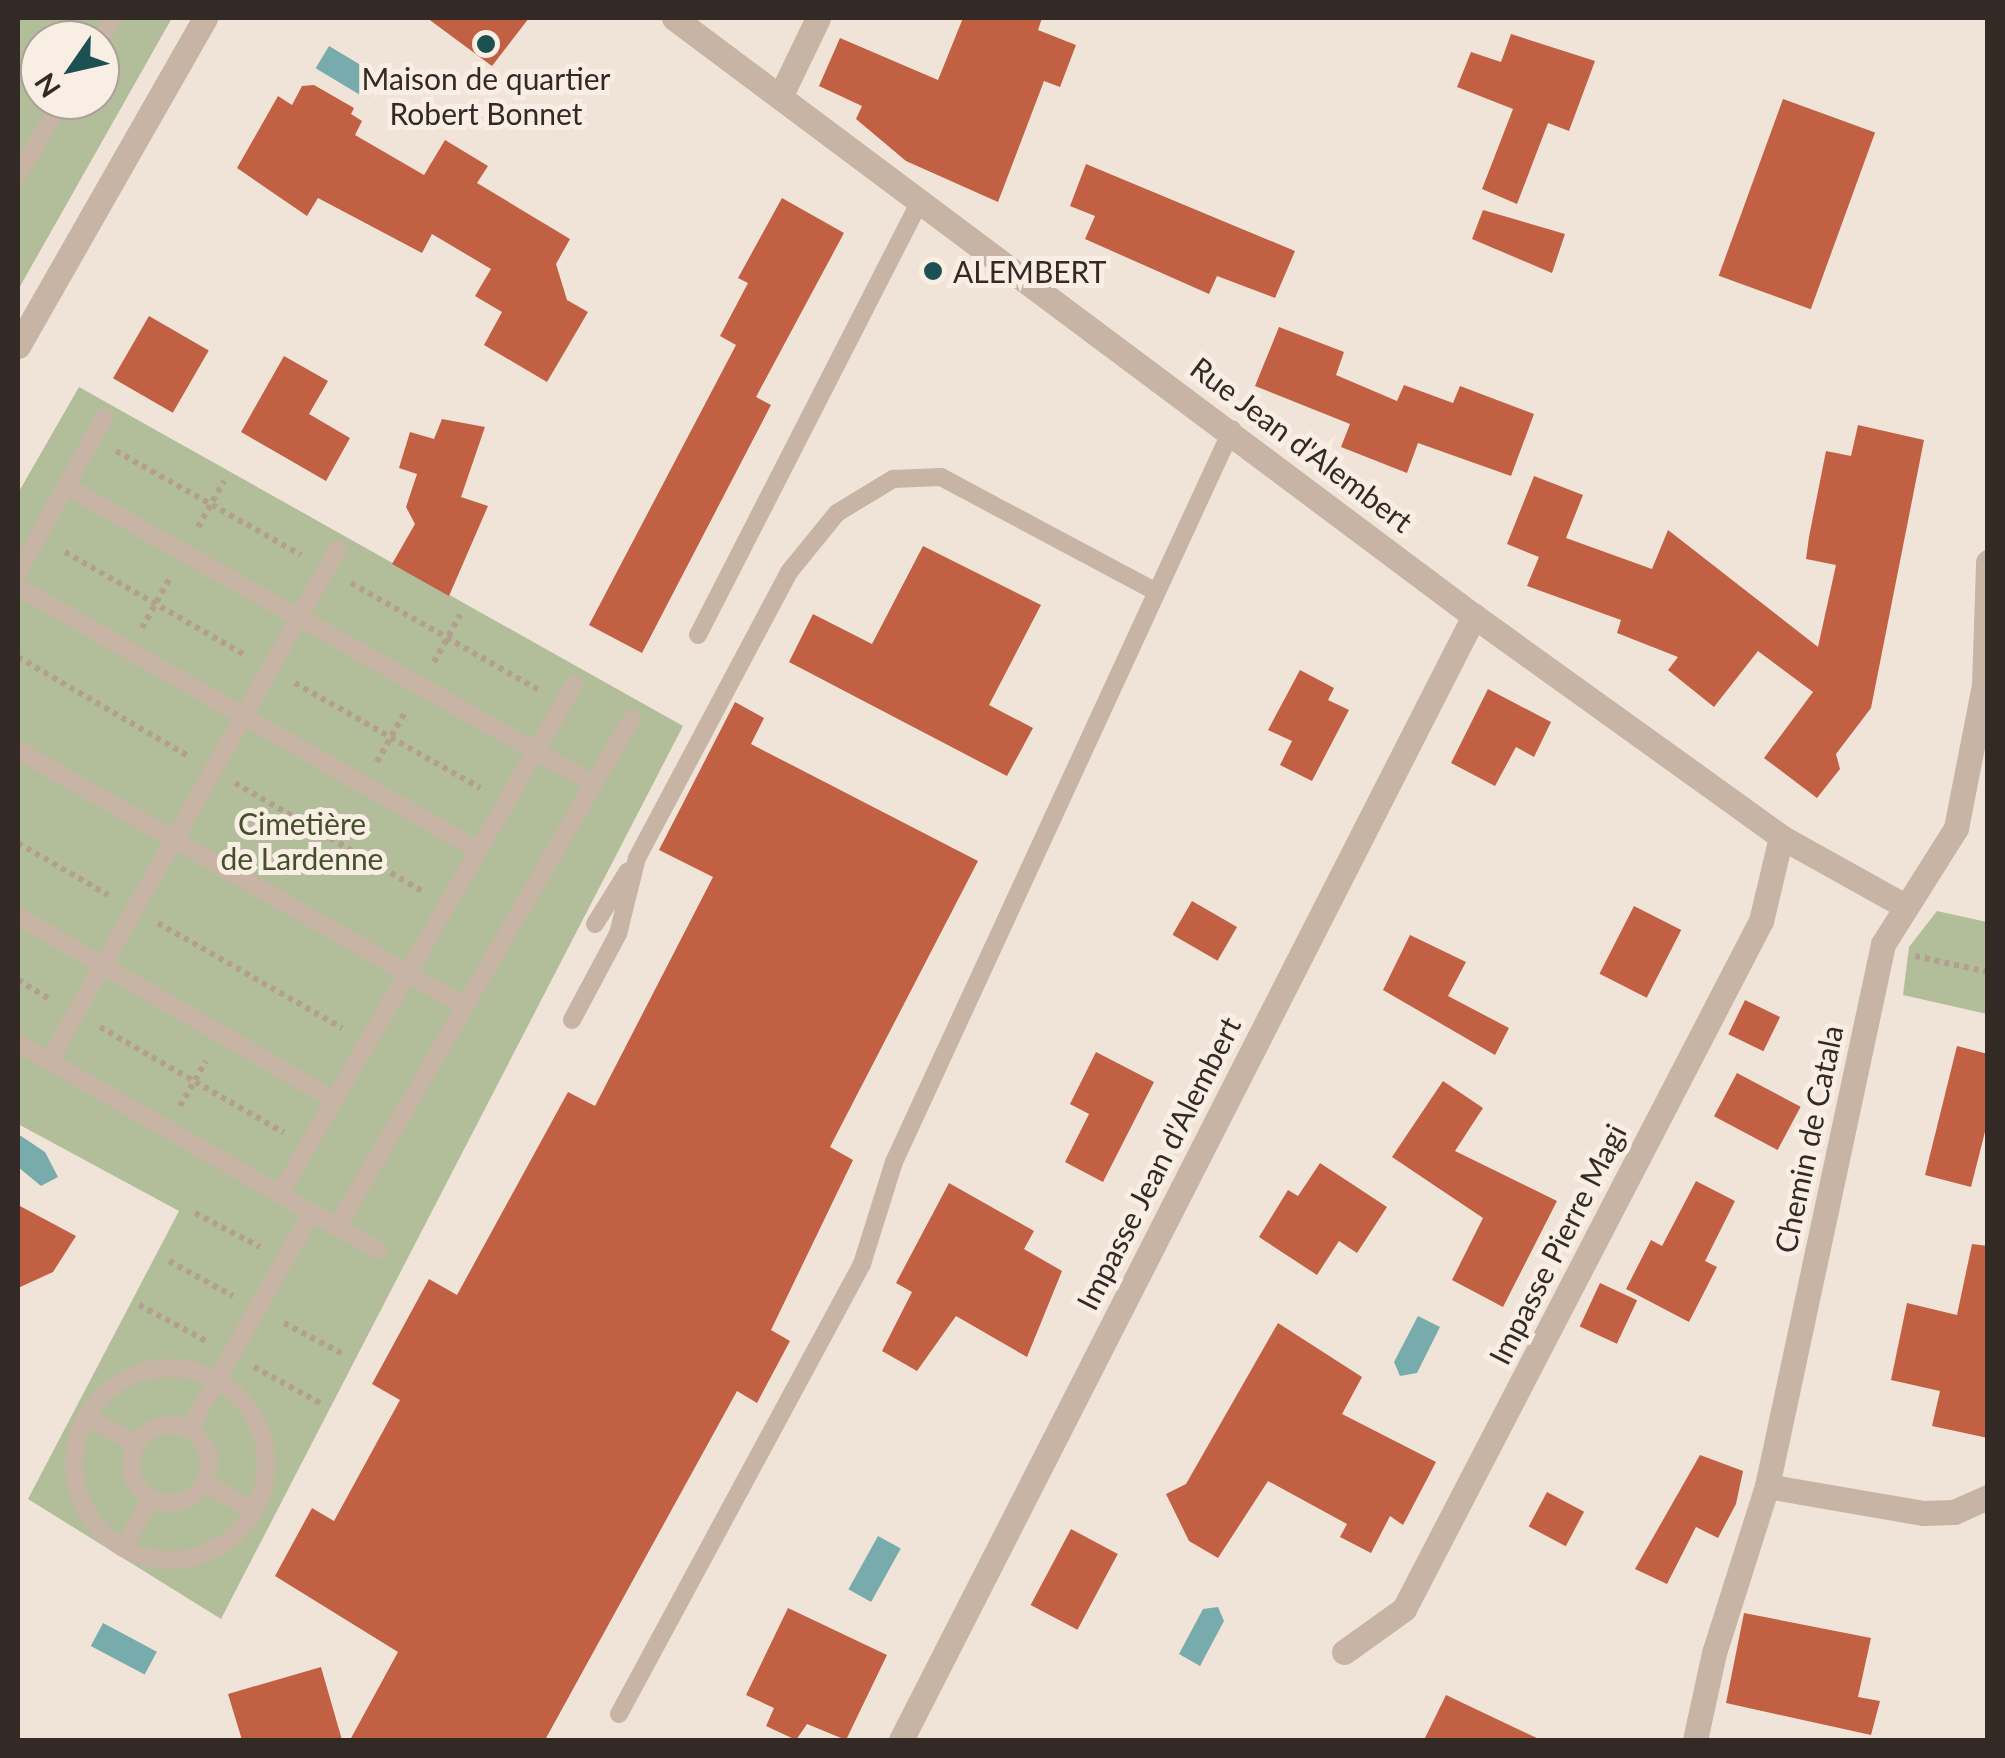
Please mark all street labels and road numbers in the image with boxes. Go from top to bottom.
street label: Rue Jean d'Alembert [1184,349,1420,539]
street label: Impasse Jean d'Alembert [1068,1010,1248,1316]
street label: Chemin de Catala [1766,1022,1850,1256]
street label: Impasse Pierre Magi [1481,1118,1633,1370]

